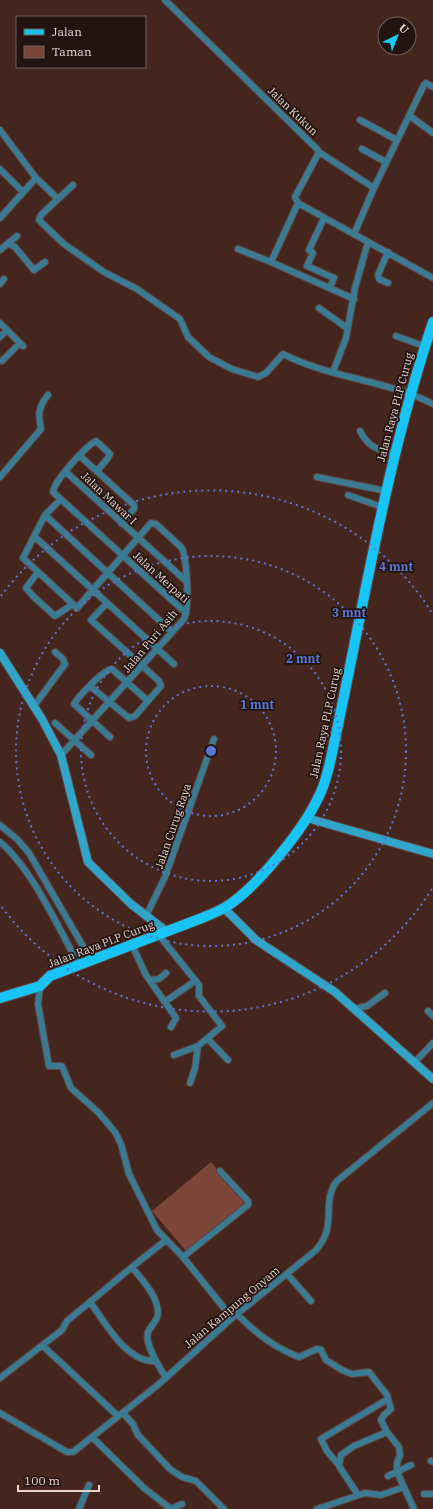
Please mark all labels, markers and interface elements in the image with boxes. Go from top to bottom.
legend [16,16,146,68]
north arrow [377,16,417,56]
text: U [396,21,412,37]
text: Jalan [52,24,82,39]
text: Taman [52,44,92,59]
street label: Jalan Kukun [265,84,321,138]
street label: Jalan Raya PLP Curug [374,351,416,463]
street label: Jalan Mawar I [78,469,140,527]
street label: Jalan Merpati [130,548,192,606]
text: 4 mnt [379,559,414,574]
text: 3 mnt [332,605,367,620]
street label: Jalan Puri Asih [120,607,180,675]
text: 2 mnt [286,651,321,666]
street label: Jalan Raya PLP Curug [306,667,344,779]
text: 1 mnt [240,697,275,712]
centre of rings [204,744,218,758]
street label: Jalan Curug Raya [152,782,194,870]
street label: Jalan Raya PLP Curug [46,917,156,971]
street label: Jalan Kampung Onyam [182,1263,283,1351]
scale bar [18,1467,99,1493]
text: 100 m [24,1473,60,1488]

